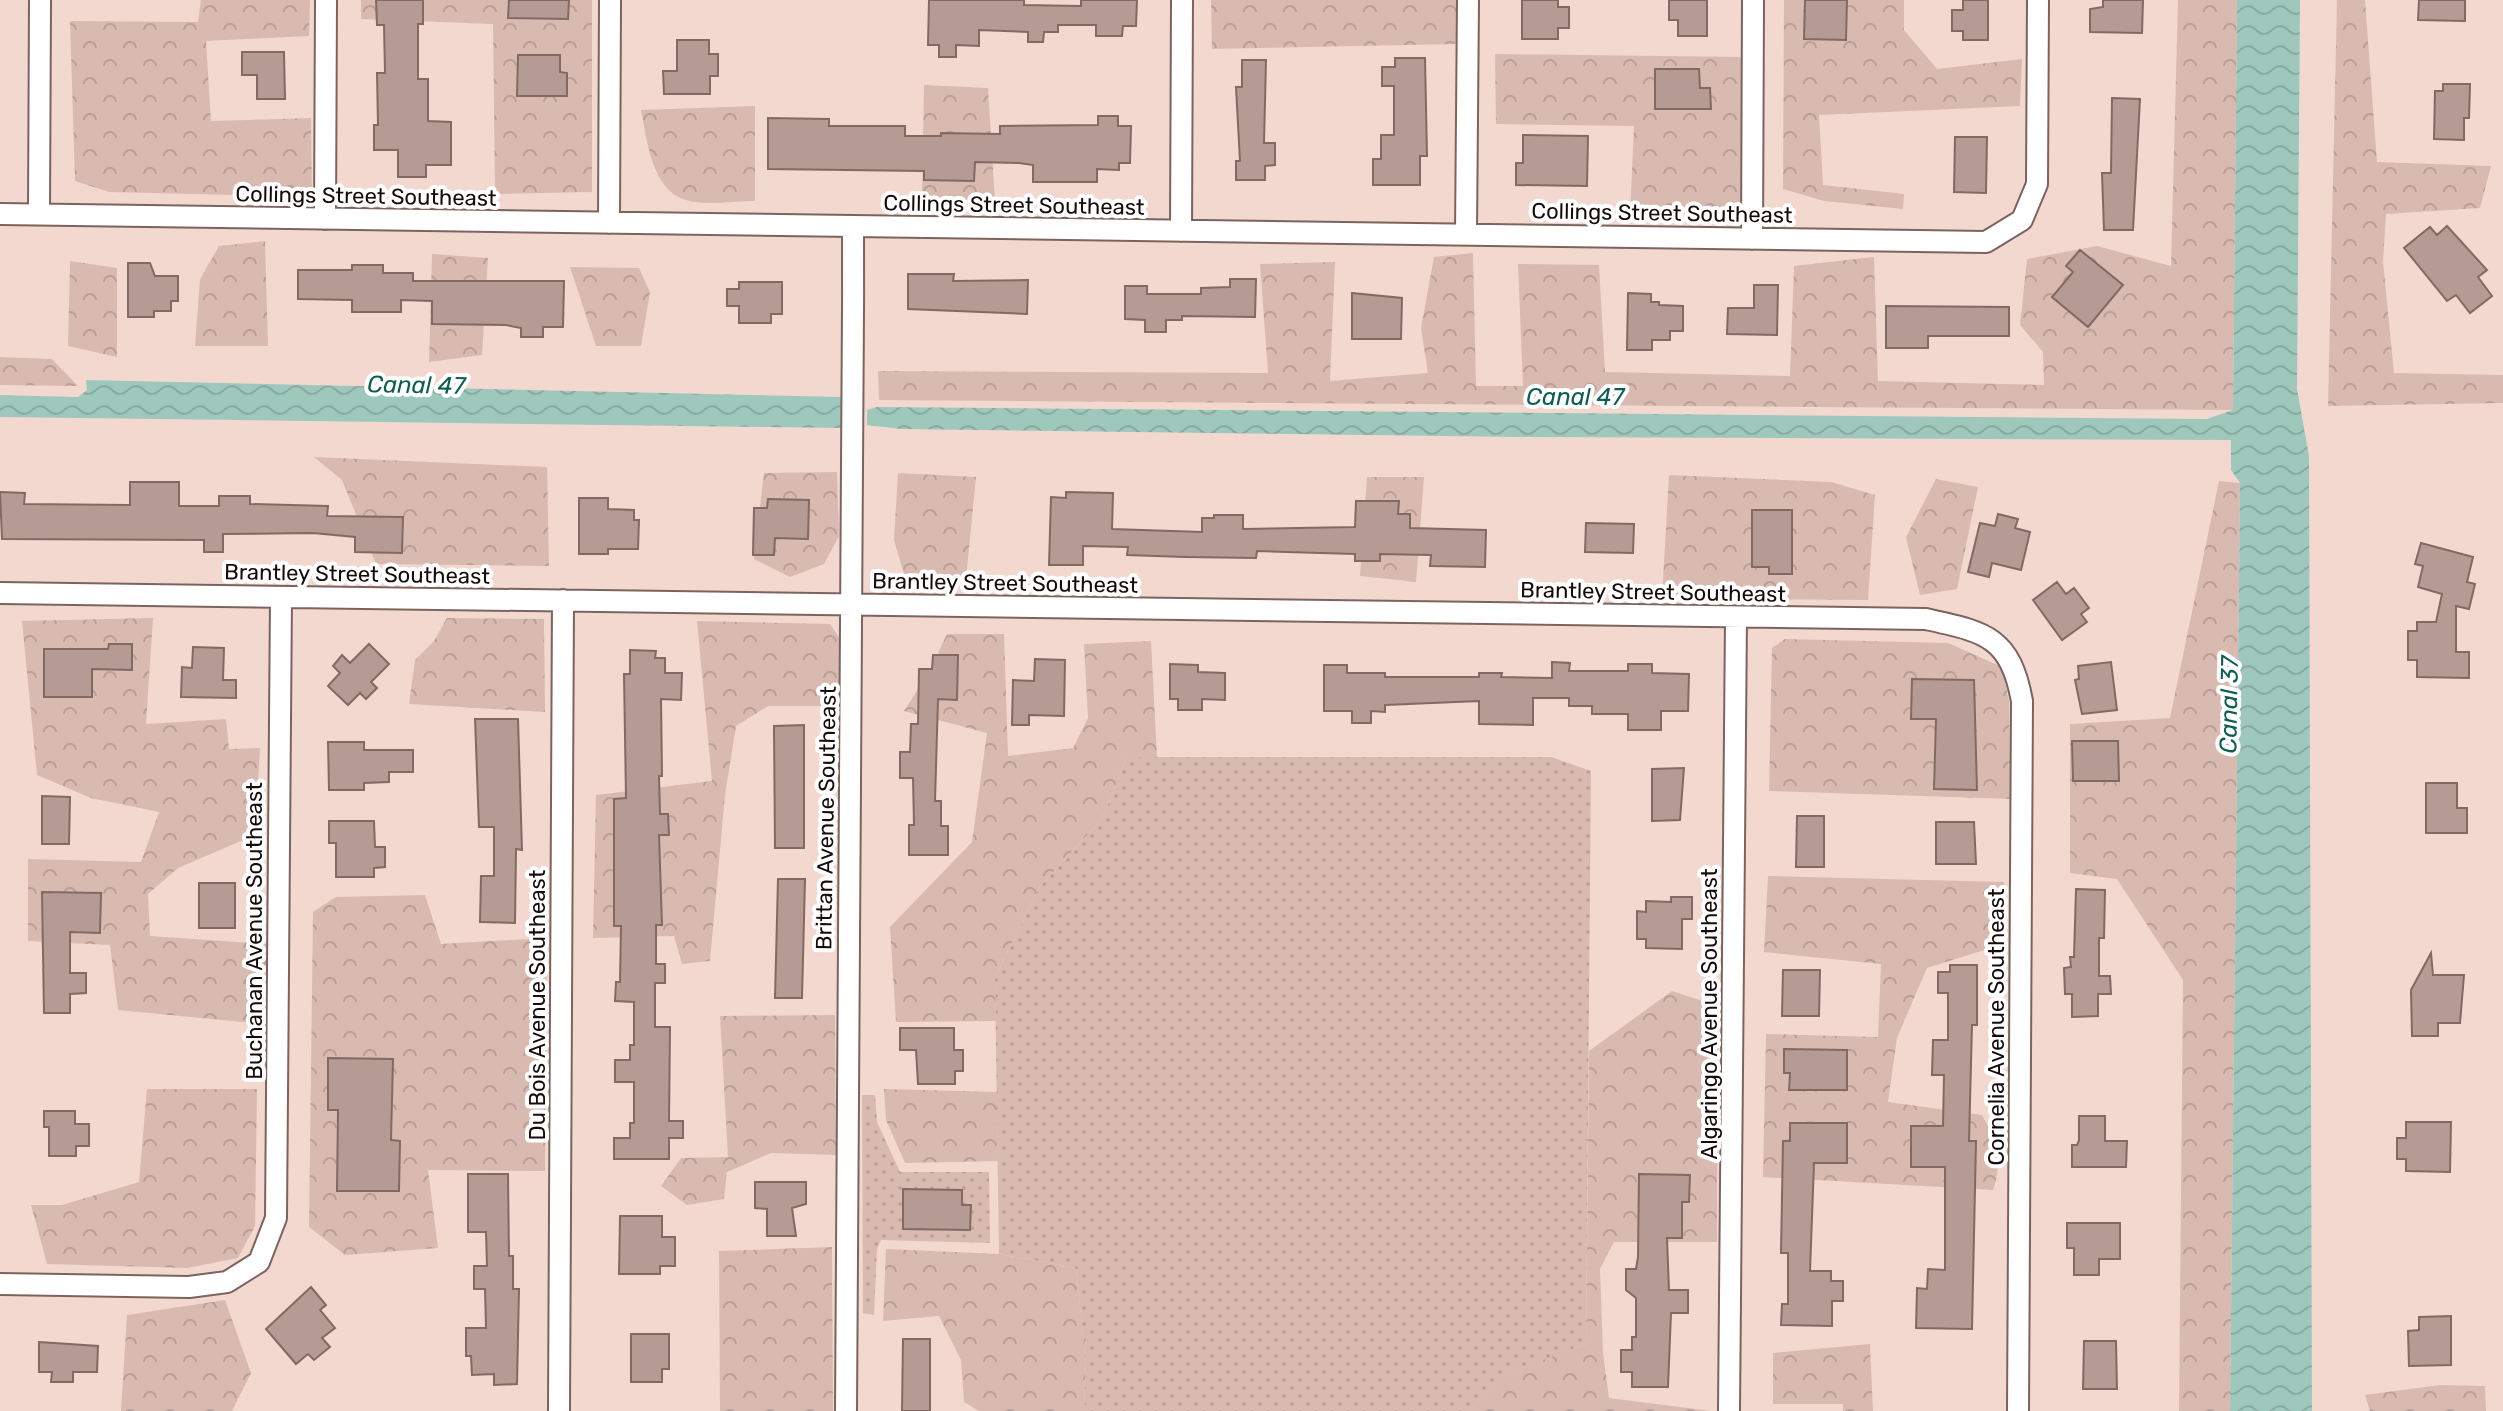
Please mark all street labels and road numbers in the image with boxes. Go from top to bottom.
street label: Collings Street Southeast [235,180,497,212]
street label: Collings Street Southeast [883,189,1145,221]
street label: Collings Street Southeast [1531,197,1793,229]
street label: Brantley Street Southeast [224,558,491,590]
street label: Brantley Street Southeast [872,567,1139,599]
street label: Brantley Street Southeast [1520,576,1787,608]
street label: Brittan Avenue Southeast [810,685,842,950]
street label: Buchanan Avenue Southeast [241,782,268,1080]
street label: Algaringo Avenue Southeast [1696,868,1723,1160]
street label: Du Bois Avenue Southeast [524,869,551,1140]
street label: Cornelia Avenue Southeast [1983,888,2010,1166]

